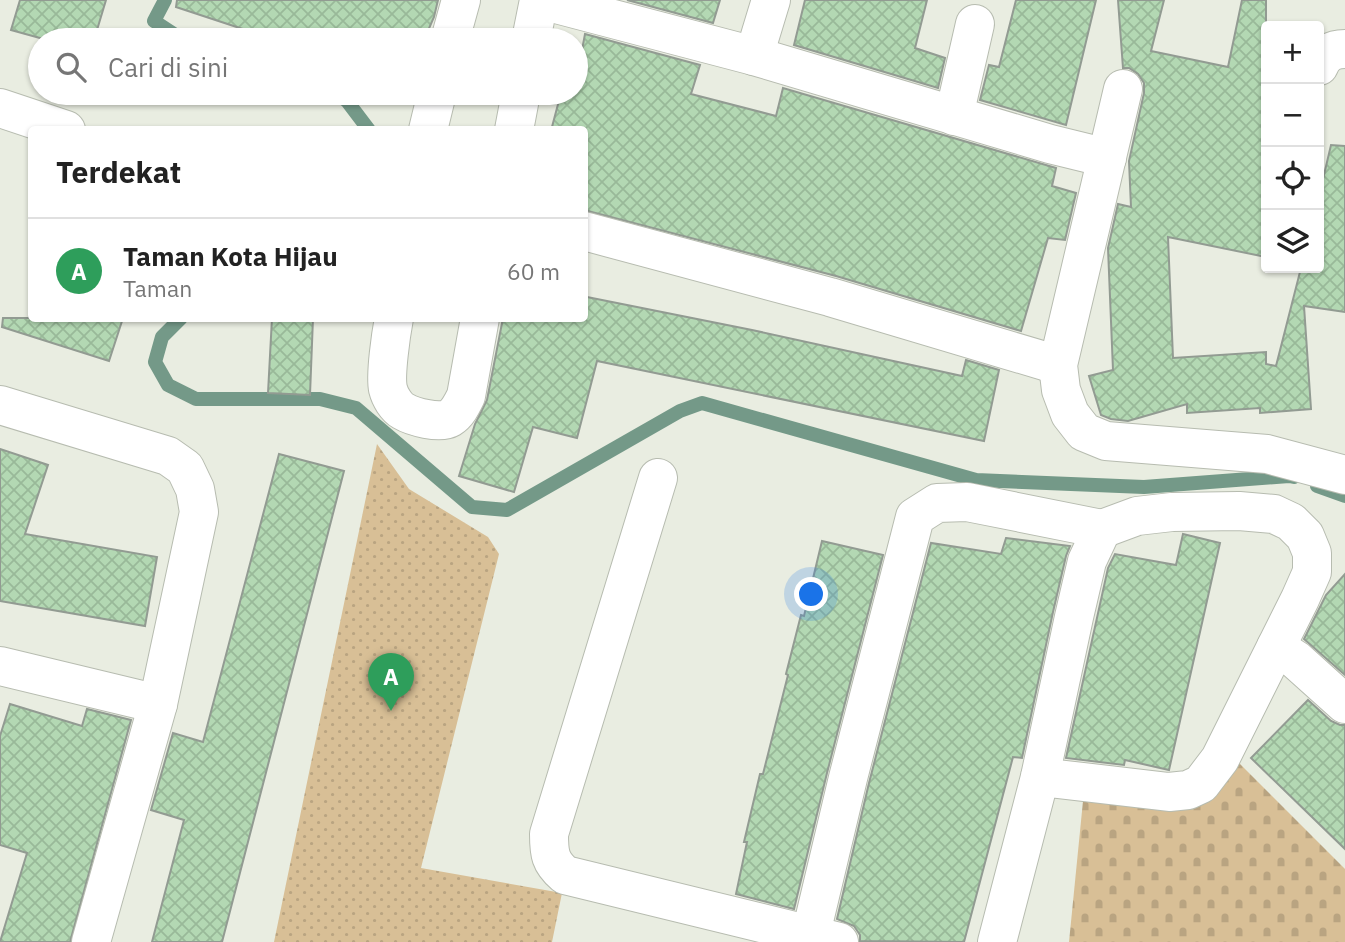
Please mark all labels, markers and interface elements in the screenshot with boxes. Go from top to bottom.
map controls [1261,21,1324,273]
button: + [1261,21,1324,84]
search box [28,28,588,105]
icon: search [52,48,90,86]
text: Cari di sini [108,50,228,84]
button: − [1261,84,1324,147]
button: locate [1261,147,1324,210]
text: Terdekat [56,152,181,191]
button: layers [1261,210,1324,273]
text: Taman Kota Hijau [123,239,338,273]
text: A [71,256,87,286]
text: 60 m [507,256,560,286]
text: Taman [123,273,192,303]
your location [794,577,828,611]
pin: A [368,653,414,711]

